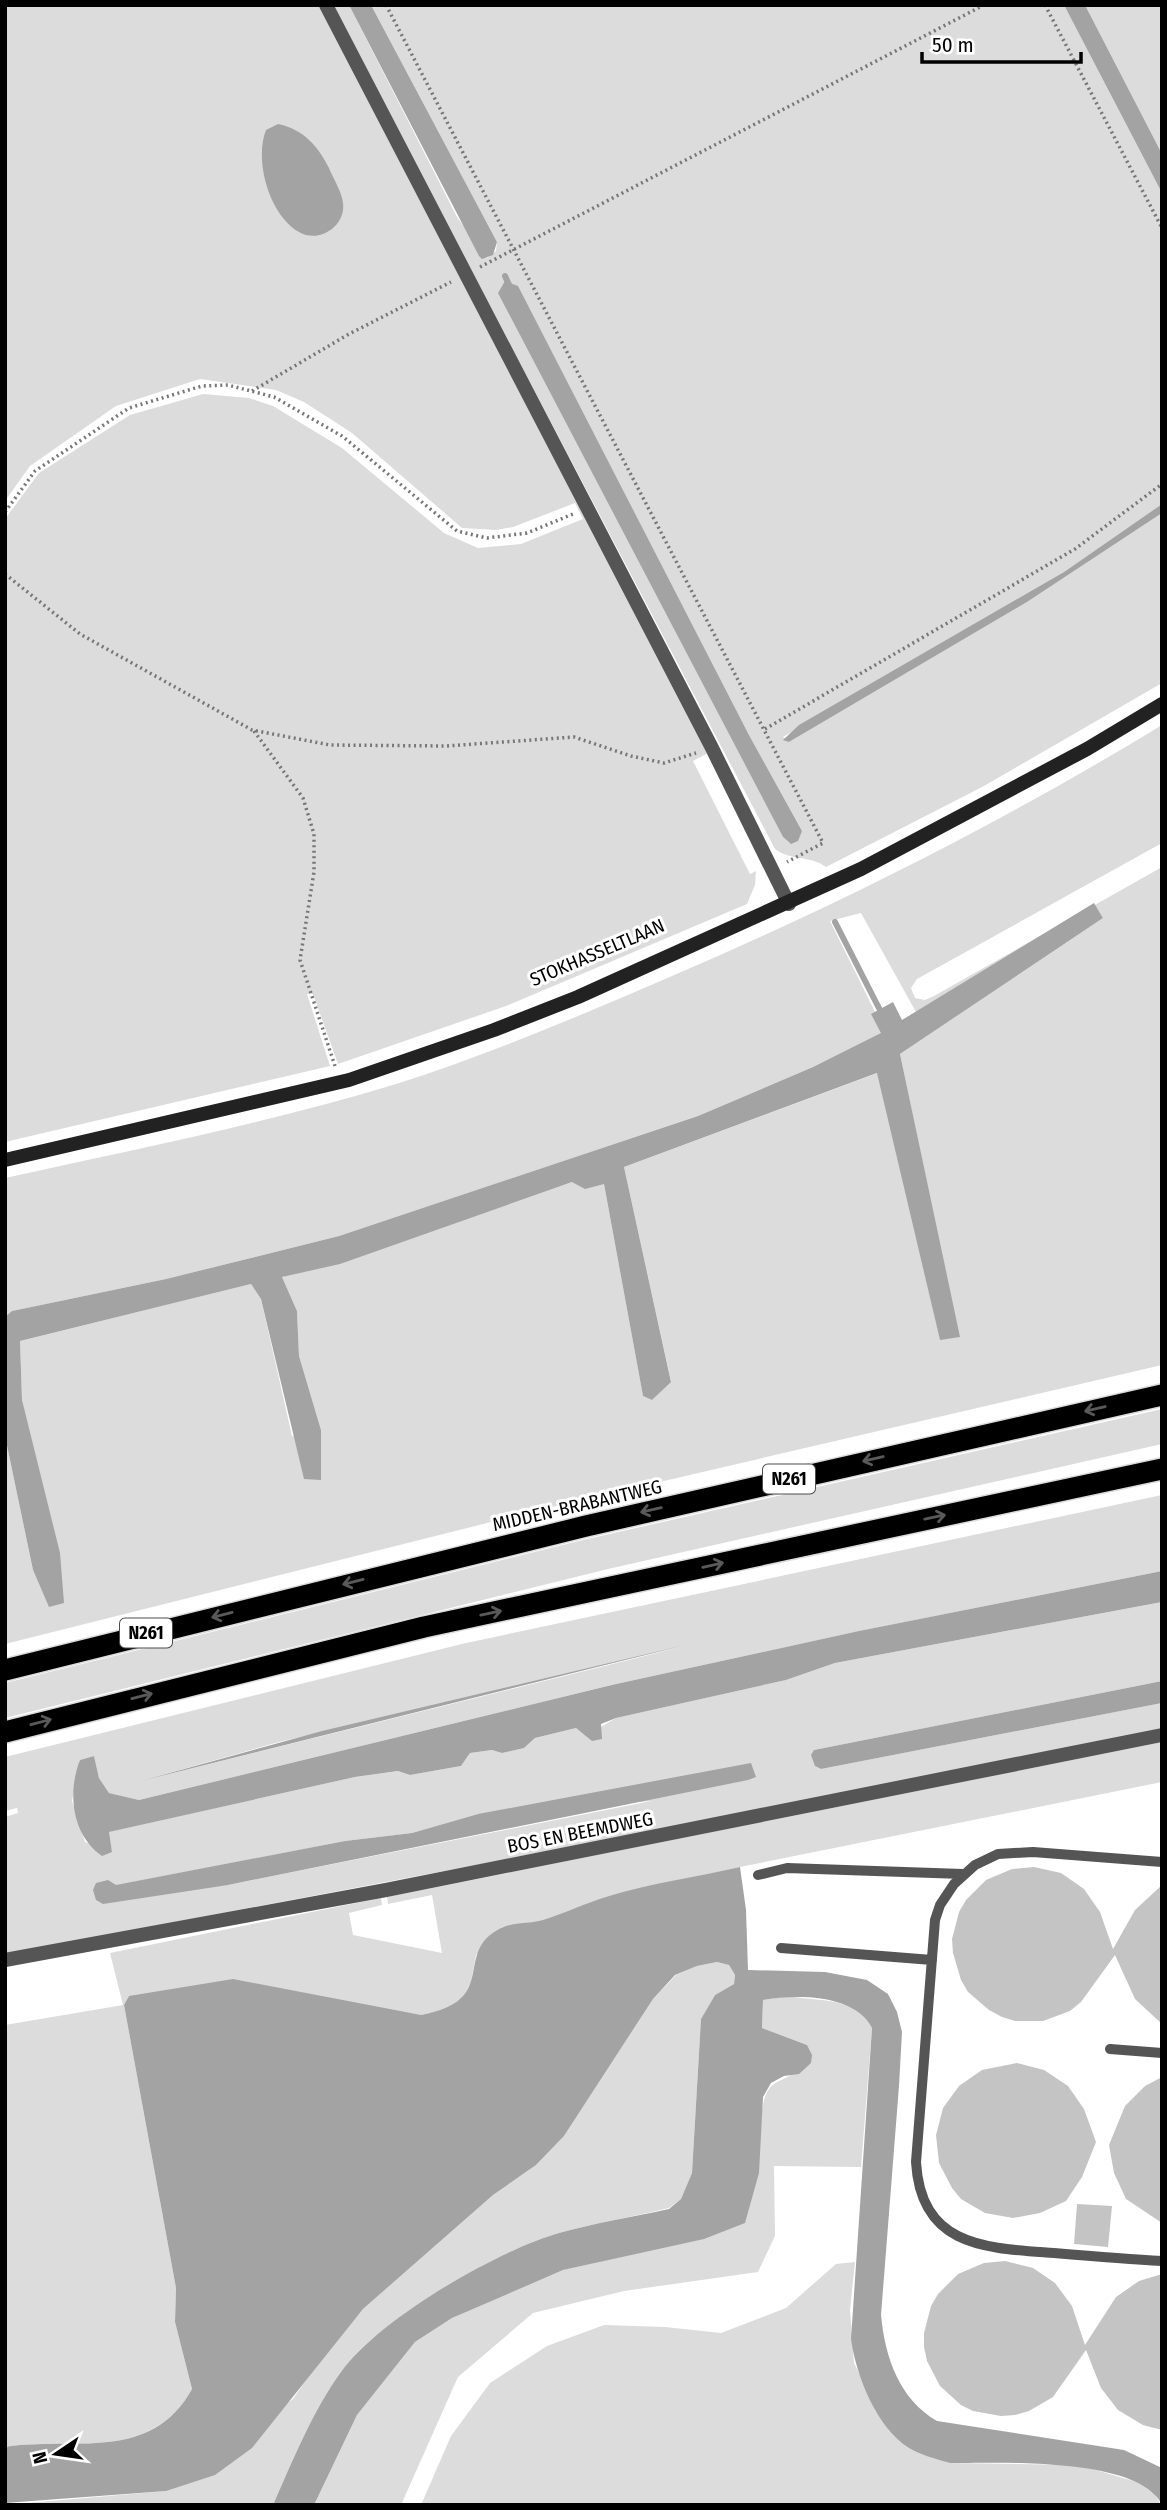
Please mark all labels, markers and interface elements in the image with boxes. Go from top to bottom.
scale bar [922,21,1081,65]
text: 50 m [932,32,974,58]
street label: STOKHASSELTLAAN [527,914,668,991]
one-way arrow [1084,1403,1107,1417]
one-way arrow [862,1453,885,1466]
road number: N261 [763,1464,815,1494]
street label: MIDDEN-BRABANTWEG [490,1475,664,1536]
one-way arrow [641,1505,663,1518]
one-way arrow [923,1510,946,1524]
one-way arrow [701,1558,724,1571]
one-way arrow [342,1576,364,1589]
one-way arrow [479,1606,502,1620]
one-way arrow [211,1609,234,1622]
road number: N261 [120,1618,172,1648]
one-way arrow [130,1689,153,1702]
one-way arrow [29,1715,52,1728]
street label: BOS EN BEEMDWEG [505,1807,655,1858]
north arrow [21,2419,91,2489]
text: N [27,2450,52,2466]

